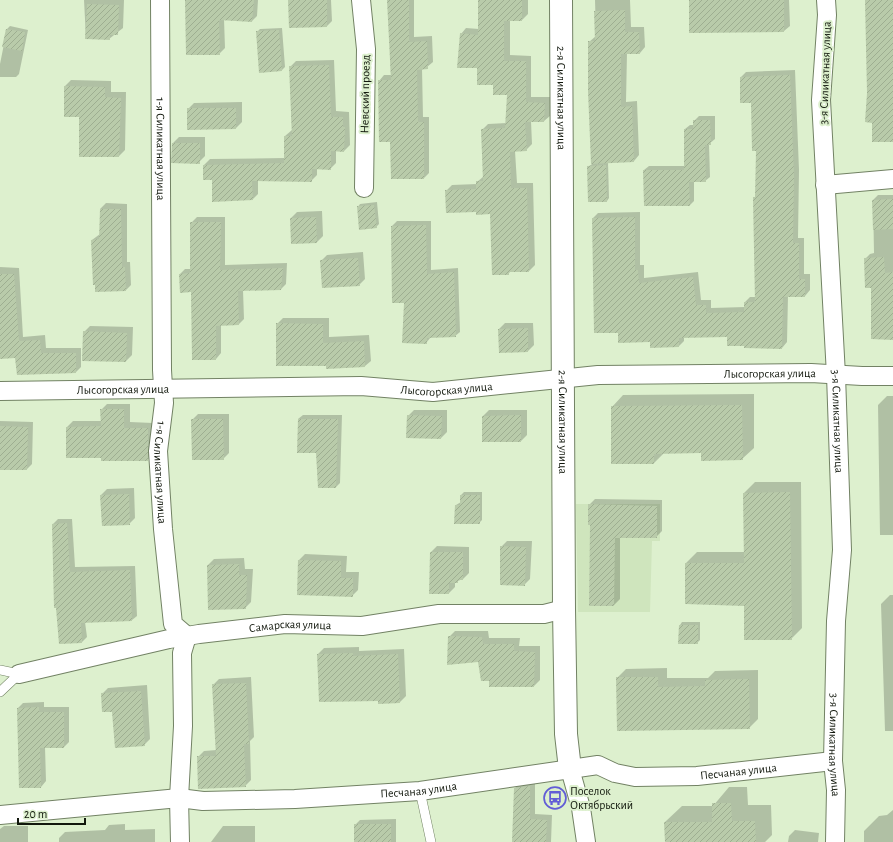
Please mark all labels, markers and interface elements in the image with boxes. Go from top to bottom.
street label: 3-я Силикатная улица [817,21,834,125]
street label: 2-я Силикатная улица [555,46,568,151]
street label: Невский проезд [358,55,372,133]
street label: 1-я Силикатная улица [154,98,167,201]
street label: Лысогорская улица [724,367,817,380]
street label: 3-я Силикатная улица [830,369,845,474]
street label: 2-я Силикатная улица [556,370,569,475]
street label: Лысогорская улица [400,380,494,398]
street label: Лысогорская улица [77,383,170,396]
street label: 1-я Силикатная улица [152,421,169,525]
street label: Самарская улица [248,618,332,634]
street label: 3-я Силикатная улица [827,693,842,797]
street label: Песчаная улица [699,761,778,782]
street label: Песчаная улица [380,780,458,800]
bus stop icon: Поселок Октябрьский [542,785,568,811]
place label: Поселок Октябрьский [570,785,633,811]
scale bar [18,800,85,826]
text: 20 m [24,808,47,820]

